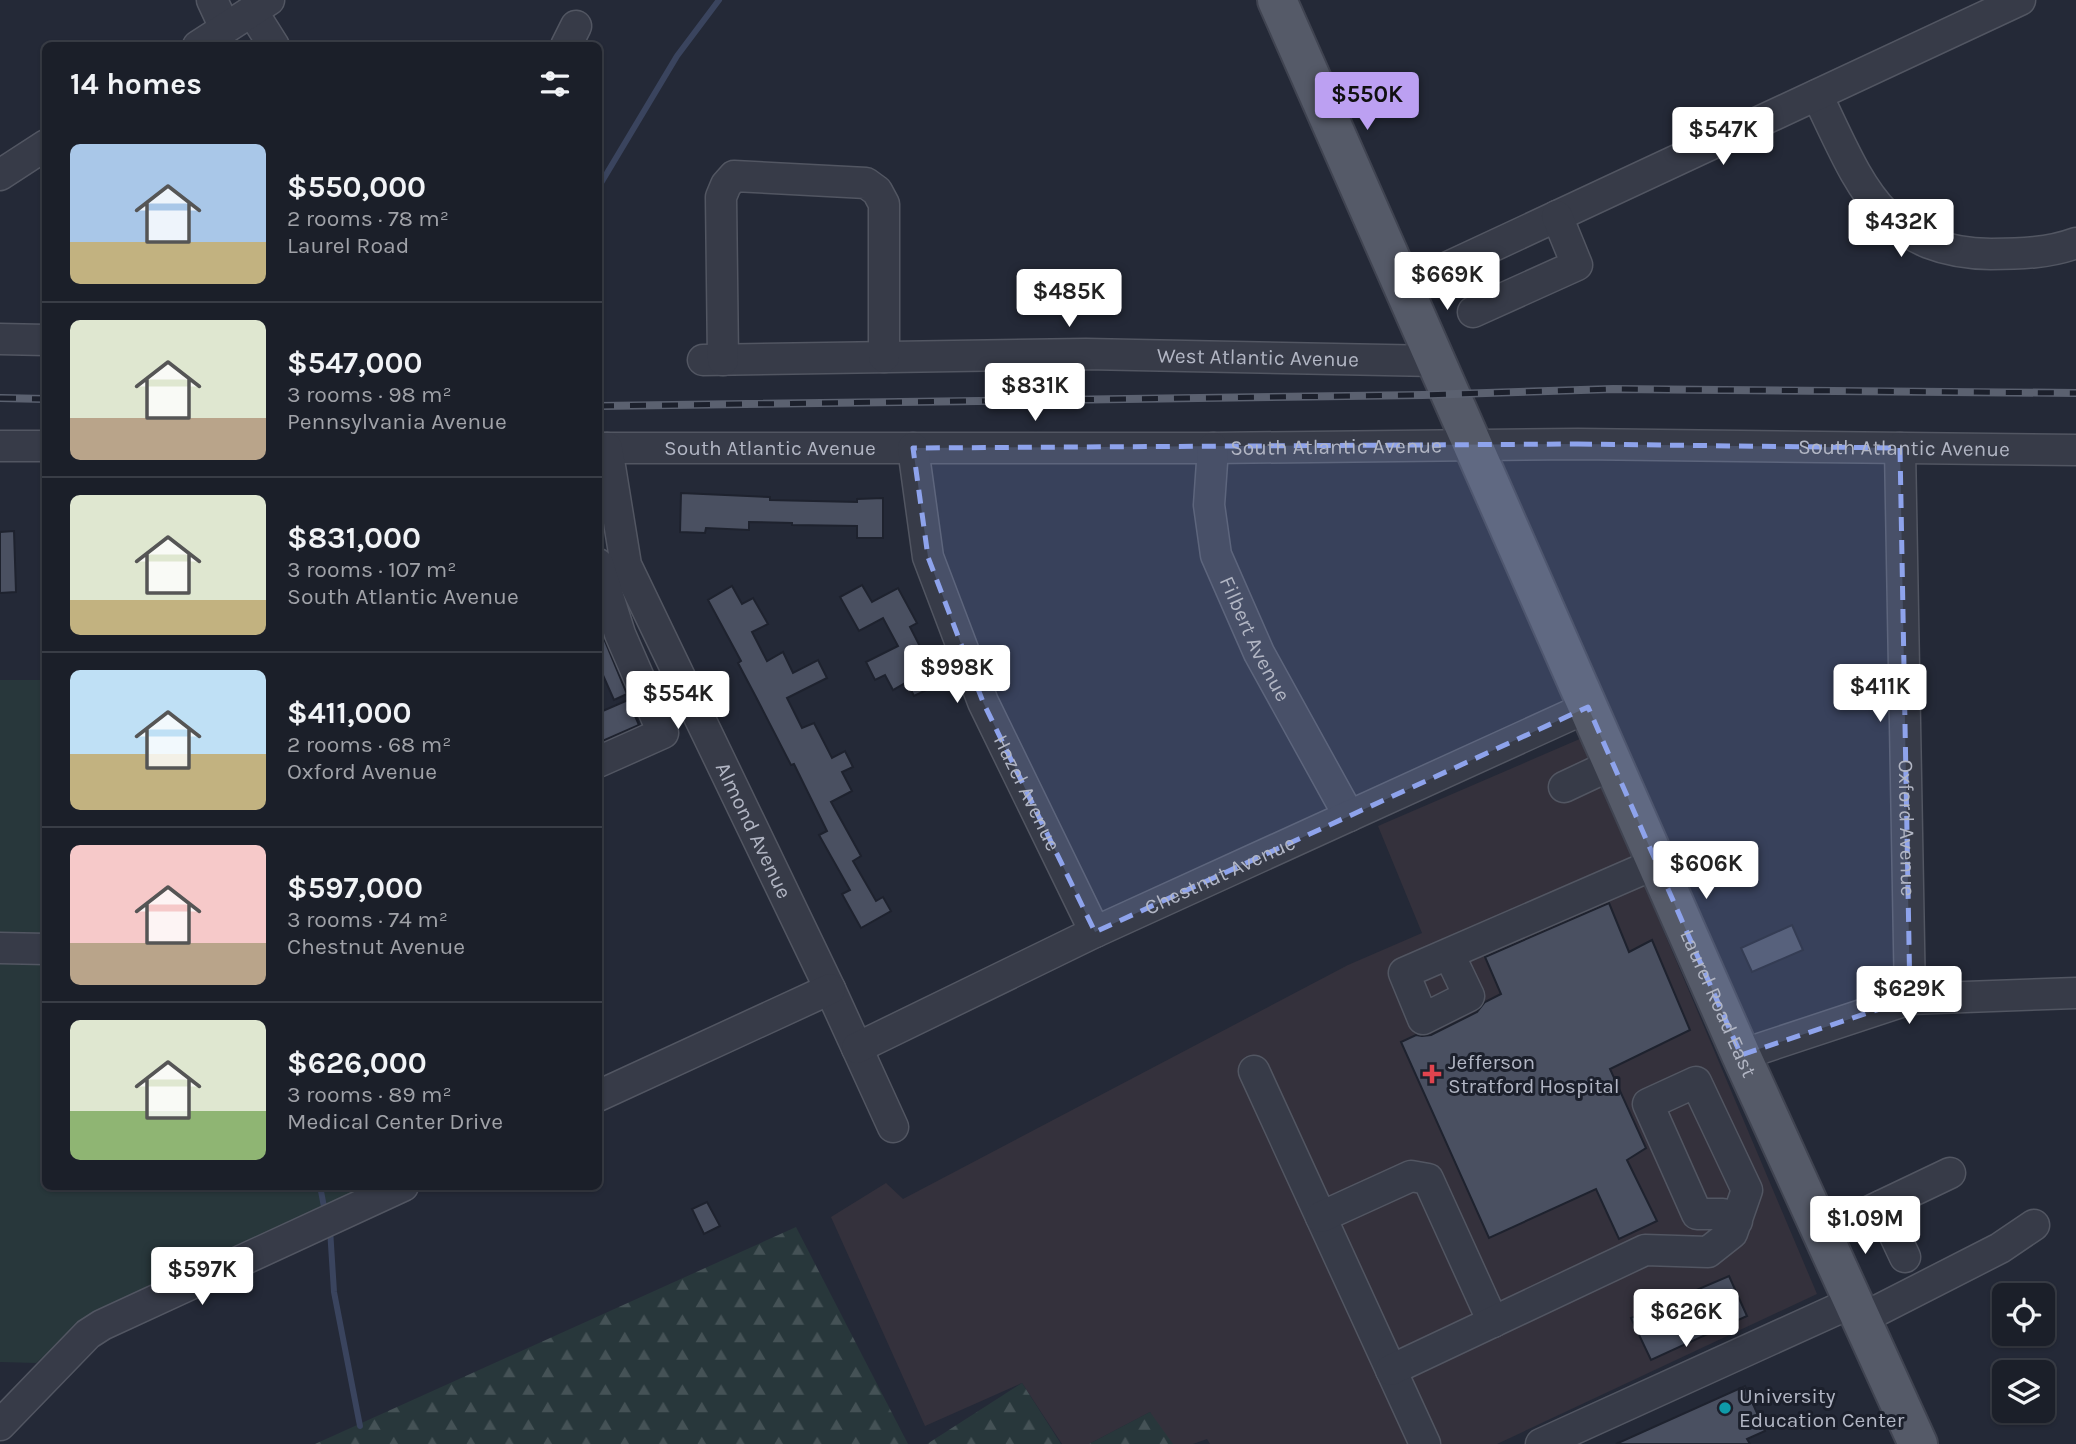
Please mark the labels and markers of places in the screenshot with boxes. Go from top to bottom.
pin: $550K [1318,72,1416,132]
pin: $547K [1674,108,1772,167]
pin: $432K [1852,200,1950,259]
pin: $669K [1398,252,1496,312]
pin: $485K [1020,270,1118,329]
pin: $831K [986,364,1084,423]
pin: $998K [908,646,1006,705]
pin: $411K [1831,664,1929,724]
pin: $554K [629,672,727,731]
pin: $606K [1657,842,1755,901]
pin: $629K [1860,967,1958,1026]
place label: Jefferson Stratford Hospital [1448,1050,1620,1098]
marker: Jefferson Stratford Hospital [1422,1064,1442,1084]
pin: $1.09M [1808,1196,1922,1256]
pin: $597K [153,1248,251,1307]
pin: $626K [1637,1290,1735,1349]
place label: University Education Center [1739,1384,1905,1432]
marker: University Education Center [1717,1400,1733,1416]

